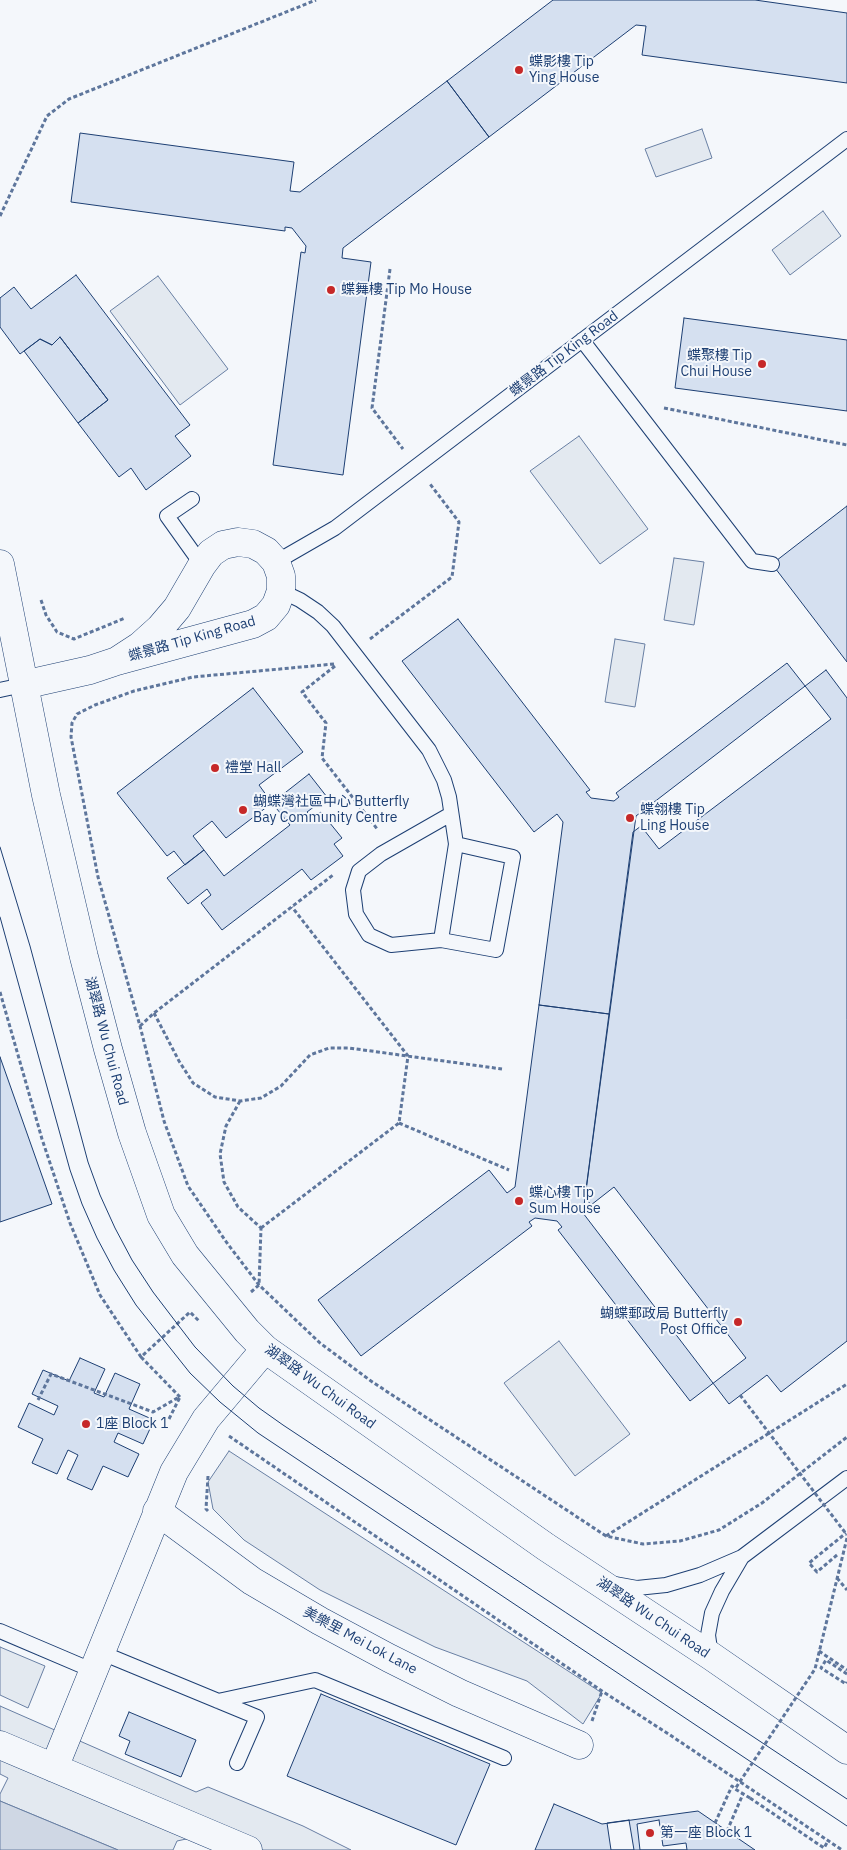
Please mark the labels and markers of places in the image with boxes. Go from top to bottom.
place label: 蝶影樓 Tip Ying House [529,54,599,86]
marker: 蝶影樓 Tip Ying House [513,64,525,76]
place label: 蝶舞樓 Tip Mo House [341,282,472,298]
marker: 蝶舞樓 Tip Mo House [325,284,337,296]
place label: 蝶聚樓 Tip Chui House [680,348,752,381]
marker: 蝶聚樓 Tip Chui House [756,358,768,370]
place label: 禮堂 Hall [225,760,281,776]
marker: 禮堂 Hall [209,762,221,774]
place label: 蝴蝶灣社區中心 Butterfly Bay Community Centre [253,794,409,826]
place label: 蝶翎樓 Tip Ling House [640,802,709,834]
marker: 蝴蝶灣社區中心 Butterfly Bay Community Centre [237,804,249,816]
marker: 蝶翎樓 Tip Ling House [624,812,636,824]
place label: 蝶心樓 Tip Sum House [529,1185,601,1218]
marker: 蝶心樓 Tip Sum House [513,1195,525,1207]
place label: 蝴蝶郵政局 Butterfly Post Office [600,1306,728,1338]
marker: 蝴蝶郵政局 Butterfly Post Office [732,1316,744,1328]
place label: 1座 Block 1 [96,1416,169,1432]
marker: 1座 Block 1 [80,1418,92,1430]
place label: 第一座 Block 1 [660,1825,752,1841]
marker: 第一座 Block 1 [644,1827,656,1839]

